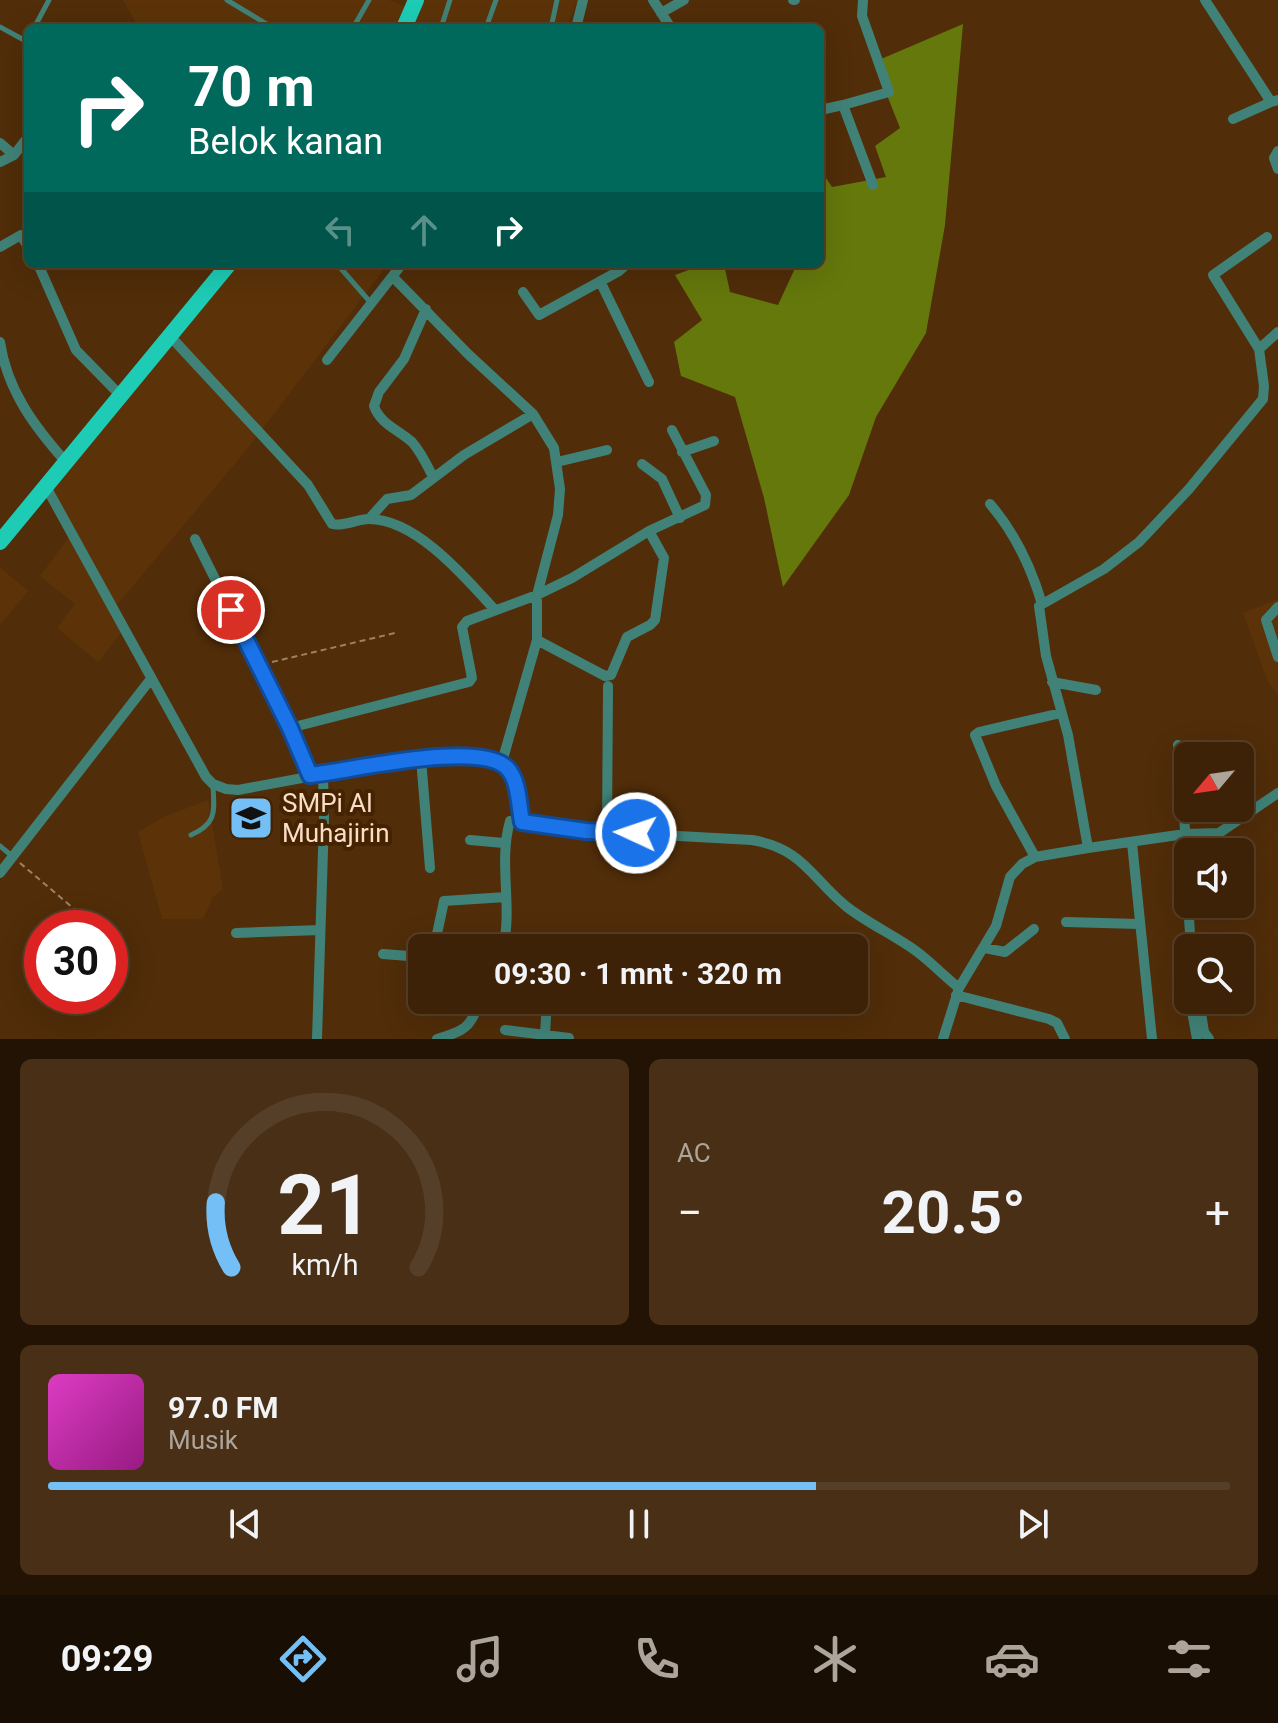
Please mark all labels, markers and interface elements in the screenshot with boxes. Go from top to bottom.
text: 70 m [188,54,315,120]
icon: right [56,56,160,160]
text: Belok kanan [188,121,383,163]
icon: left [318,208,362,252]
icon: ahead [402,208,446,252]
icon: right [486,208,530,252]
pin [197,576,265,644]
icon: arrive [209,588,253,632]
north arrow [1174,742,1254,822]
map controls [1174,742,1254,1014]
place label: SMPi Al Muhajirin [282,788,390,848]
position arrow [594,791,678,875]
school or university icon: SMPi Al Muhajirin [227,794,275,842]
button: sound [1174,838,1254,918]
speed limit sign: 30 [24,910,128,1014]
button: search [1174,934,1254,1014]
text: 09:30 · 1 mnt · 320 m [494,956,782,991]
text: AC [677,1138,711,1168]
text: 21 [277,1157,372,1254]
text: 20.5° [882,1177,1026,1248]
text: − [677,1187,702,1239]
text: + [1205,1187,1230,1239]
text: km/h [291,1248,358,1282]
text: 97.0 FM [168,1390,279,1425]
text: Musik [168,1425,238,1455]
icon: previous [223,1502,267,1546]
icon: pause [617,1502,661,1546]
icon: next [1011,1502,1055,1546]
icon: directions [275,1631,331,1687]
icon: music [452,1631,508,1687]
icon: phone [629,1631,685,1687]
icon: climate [807,1631,863,1687]
icon: car [984,1631,1040,1687]
icon: filters [1161,1631,1217,1687]
text: 09:29 [61,1638,153,1680]

